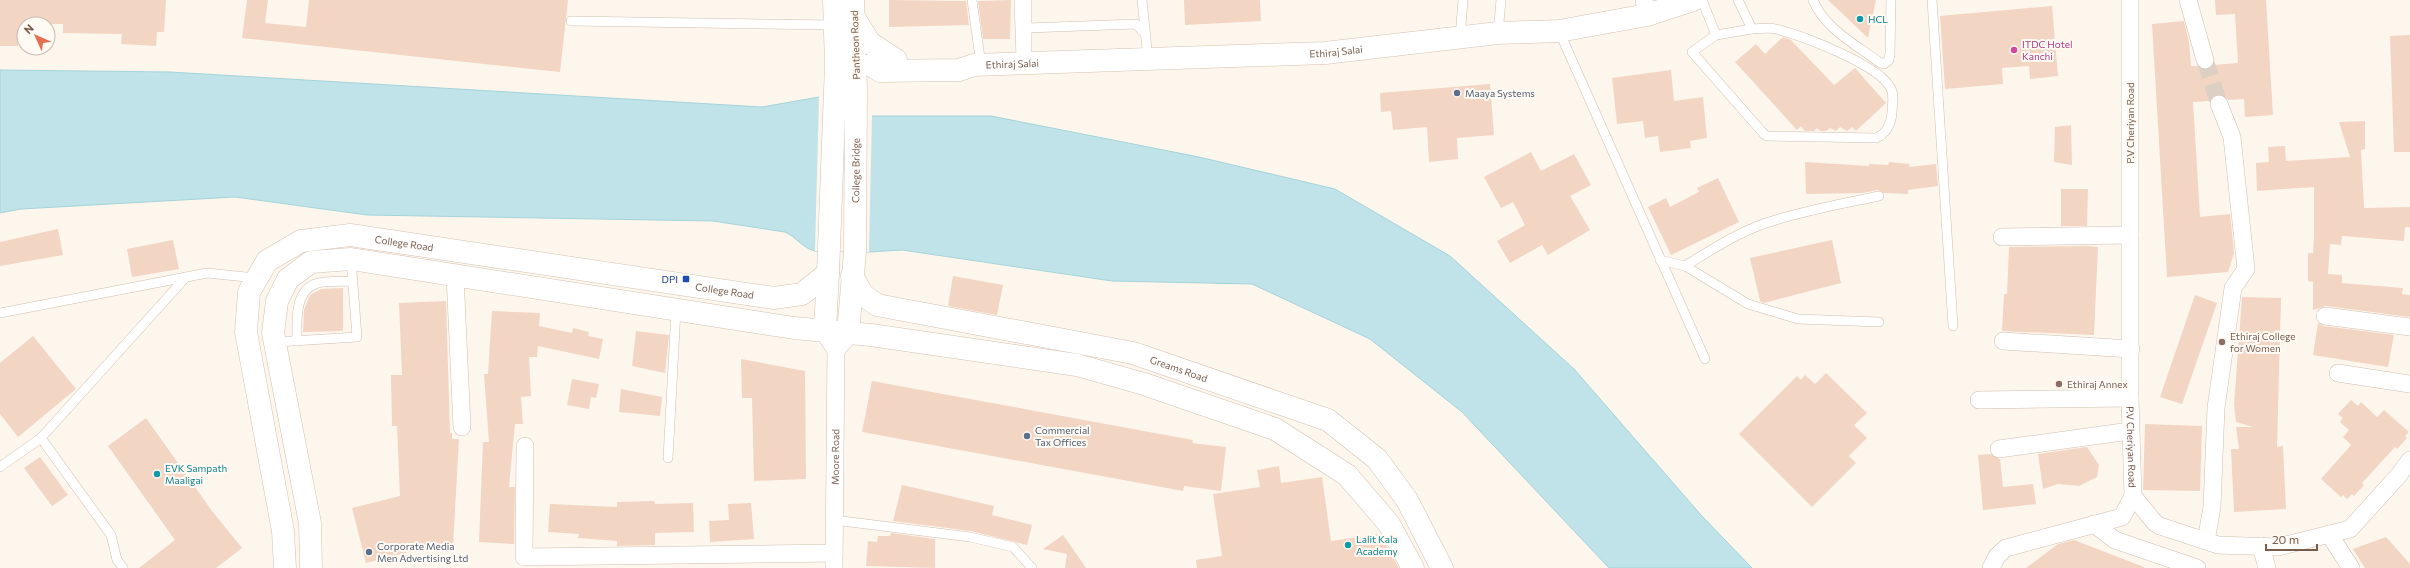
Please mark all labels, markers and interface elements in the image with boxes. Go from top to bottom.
street label: Pantheon Road [848,10,862,80]
place label: HCL [1868,13,1888,25]
marker: HCL [1855,14,1865,24]
north arrow [16,16,56,56]
text: N [21,21,36,36]
place label: ITDC Hotel Kanchi [2022,38,2073,62]
street label: Ethiraj Salai [1309,43,1363,60]
marker: ITDC Hotel Kanchi [2009,45,2019,55]
street label: Ethiraj Salai [985,57,1039,71]
street label: P.V Cheriyan Road [2124,82,2136,164]
place label: Maaya Systems [1465,87,1535,99]
marker: Maaya Systems [1452,88,1462,98]
street label: College Bridge [849,138,862,203]
street label: College Road [374,233,435,253]
place label: DPI [662,273,678,285]
marker: DPI [681,274,691,284]
street label: College Road [695,280,755,301]
place label: Ethiraj College for Women [2230,330,2296,354]
marker: Ethiraj College for Women [2217,337,2227,347]
street label: Greams Road [1148,353,1209,384]
place label: Ethiraj Annex [2067,378,2128,390]
marker: Ethiraj Annex [2054,379,2064,389]
street label: P.V Cheriyan Road [2124,406,2139,488]
place label: Commercial Tax Offices [1035,424,1090,448]
street label: Moore Road [829,429,841,485]
marker: Commercial Tax Offices [1022,431,1032,441]
place label: EVK Sampath Maaligai [165,462,227,486]
marker: EVK Sampath Maaligai [152,469,162,479]
scale bar [2266,526,2317,552]
text: 20 m [2272,532,2299,546]
place label: Lalit Kala Academy [1356,533,1398,557]
place label: Corporate Media Men Advertising Ltd [377,540,468,564]
marker: Lalit Kala Academy [1343,540,1353,550]
marker: Corporate Media Men Advertising Ltd [364,547,374,557]

